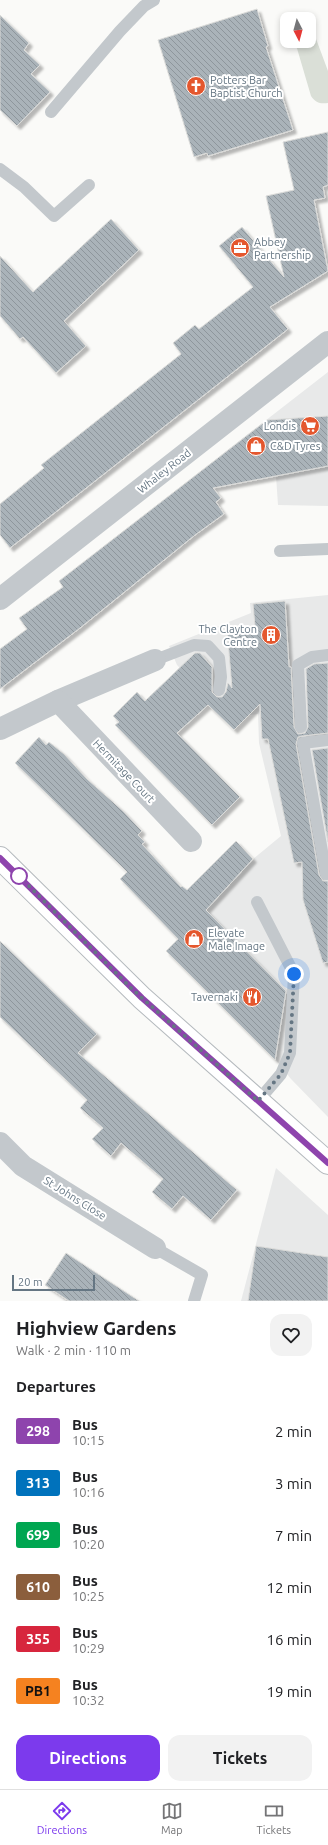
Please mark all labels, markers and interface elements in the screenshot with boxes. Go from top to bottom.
north arrow [280,12,316,48]
map controls [280,12,316,48]
place label: Potters Bar Baptist Church [210,74,283,99]
church icon: Potters Bar Baptist Church [185,75,207,97]
place label: Abbey Partnership [254,236,311,261]
office icon: Abbey Partnership [229,237,251,259]
supermarket icon: Londis [299,415,321,437]
place label: Londis [264,420,296,432]
shop icon: C&D Tyres [245,435,267,457]
place label: C&D Tyres [270,440,321,452]
street label: Whaley Road [135,446,193,496]
place label: The Clayton Centre [198,623,257,648]
building icon: The Clayton Centre [260,624,282,646]
street label: Hermitage Court [91,737,158,805]
unlabelled marker [10,867,28,885]
place label: Elevate Male Image [208,927,265,952]
shop icon: Elevate Male Image [183,928,205,950]
your location [284,964,304,984]
restaurant icon: Tavernaki [241,986,263,1008]
place label: Tavernaki [191,991,238,1003]
street label: St Johns Close [42,1174,108,1222]
scale bar [12,1273,95,1292]
text: 20 m [18,1276,42,1288]
button: heart [270,1314,312,1356]
text: Highview Gardens [16,1317,176,1339]
text: Walk · 2 min · 110 m [16,1343,131,1357]
text: Departures [16,1378,96,1395]
text: Bus [72,1416,98,1433]
text: 298 [26,1423,50,1439]
text: 2 min [275,1423,312,1440]
text: 10:15 [72,1433,105,1447]
text: Bus [72,1468,98,1485]
text: 313 [26,1475,50,1491]
text: 3 min [275,1475,312,1492]
text: 10:16 [72,1485,105,1499]
text: Bus [72,1520,98,1537]
text: 699 [26,1527,50,1543]
text: 7 min [275,1527,312,1544]
text: 10:20 [72,1537,105,1551]
text: Bus [72,1572,98,1589]
text: 610 [26,1579,50,1595]
text: 12 min [266,1579,312,1596]
text: 10:25 [72,1589,105,1603]
text: Bus [72,1624,98,1641]
text: 355 [26,1631,50,1647]
text: 16 min [266,1631,312,1648]
text: 10:29 [72,1641,105,1655]
text: Bus [72,1676,98,1693]
text: PB1 [25,1683,51,1699]
text: 19 min [266,1683,312,1700]
text: 10:32 [72,1693,105,1707]
button: Directions [16,1735,160,1781]
button: Tickets [168,1735,312,1781]
tab: Directions [37,1800,87,1836]
tab: Map [161,1800,183,1836]
tab: Tickets [256,1800,291,1836]

